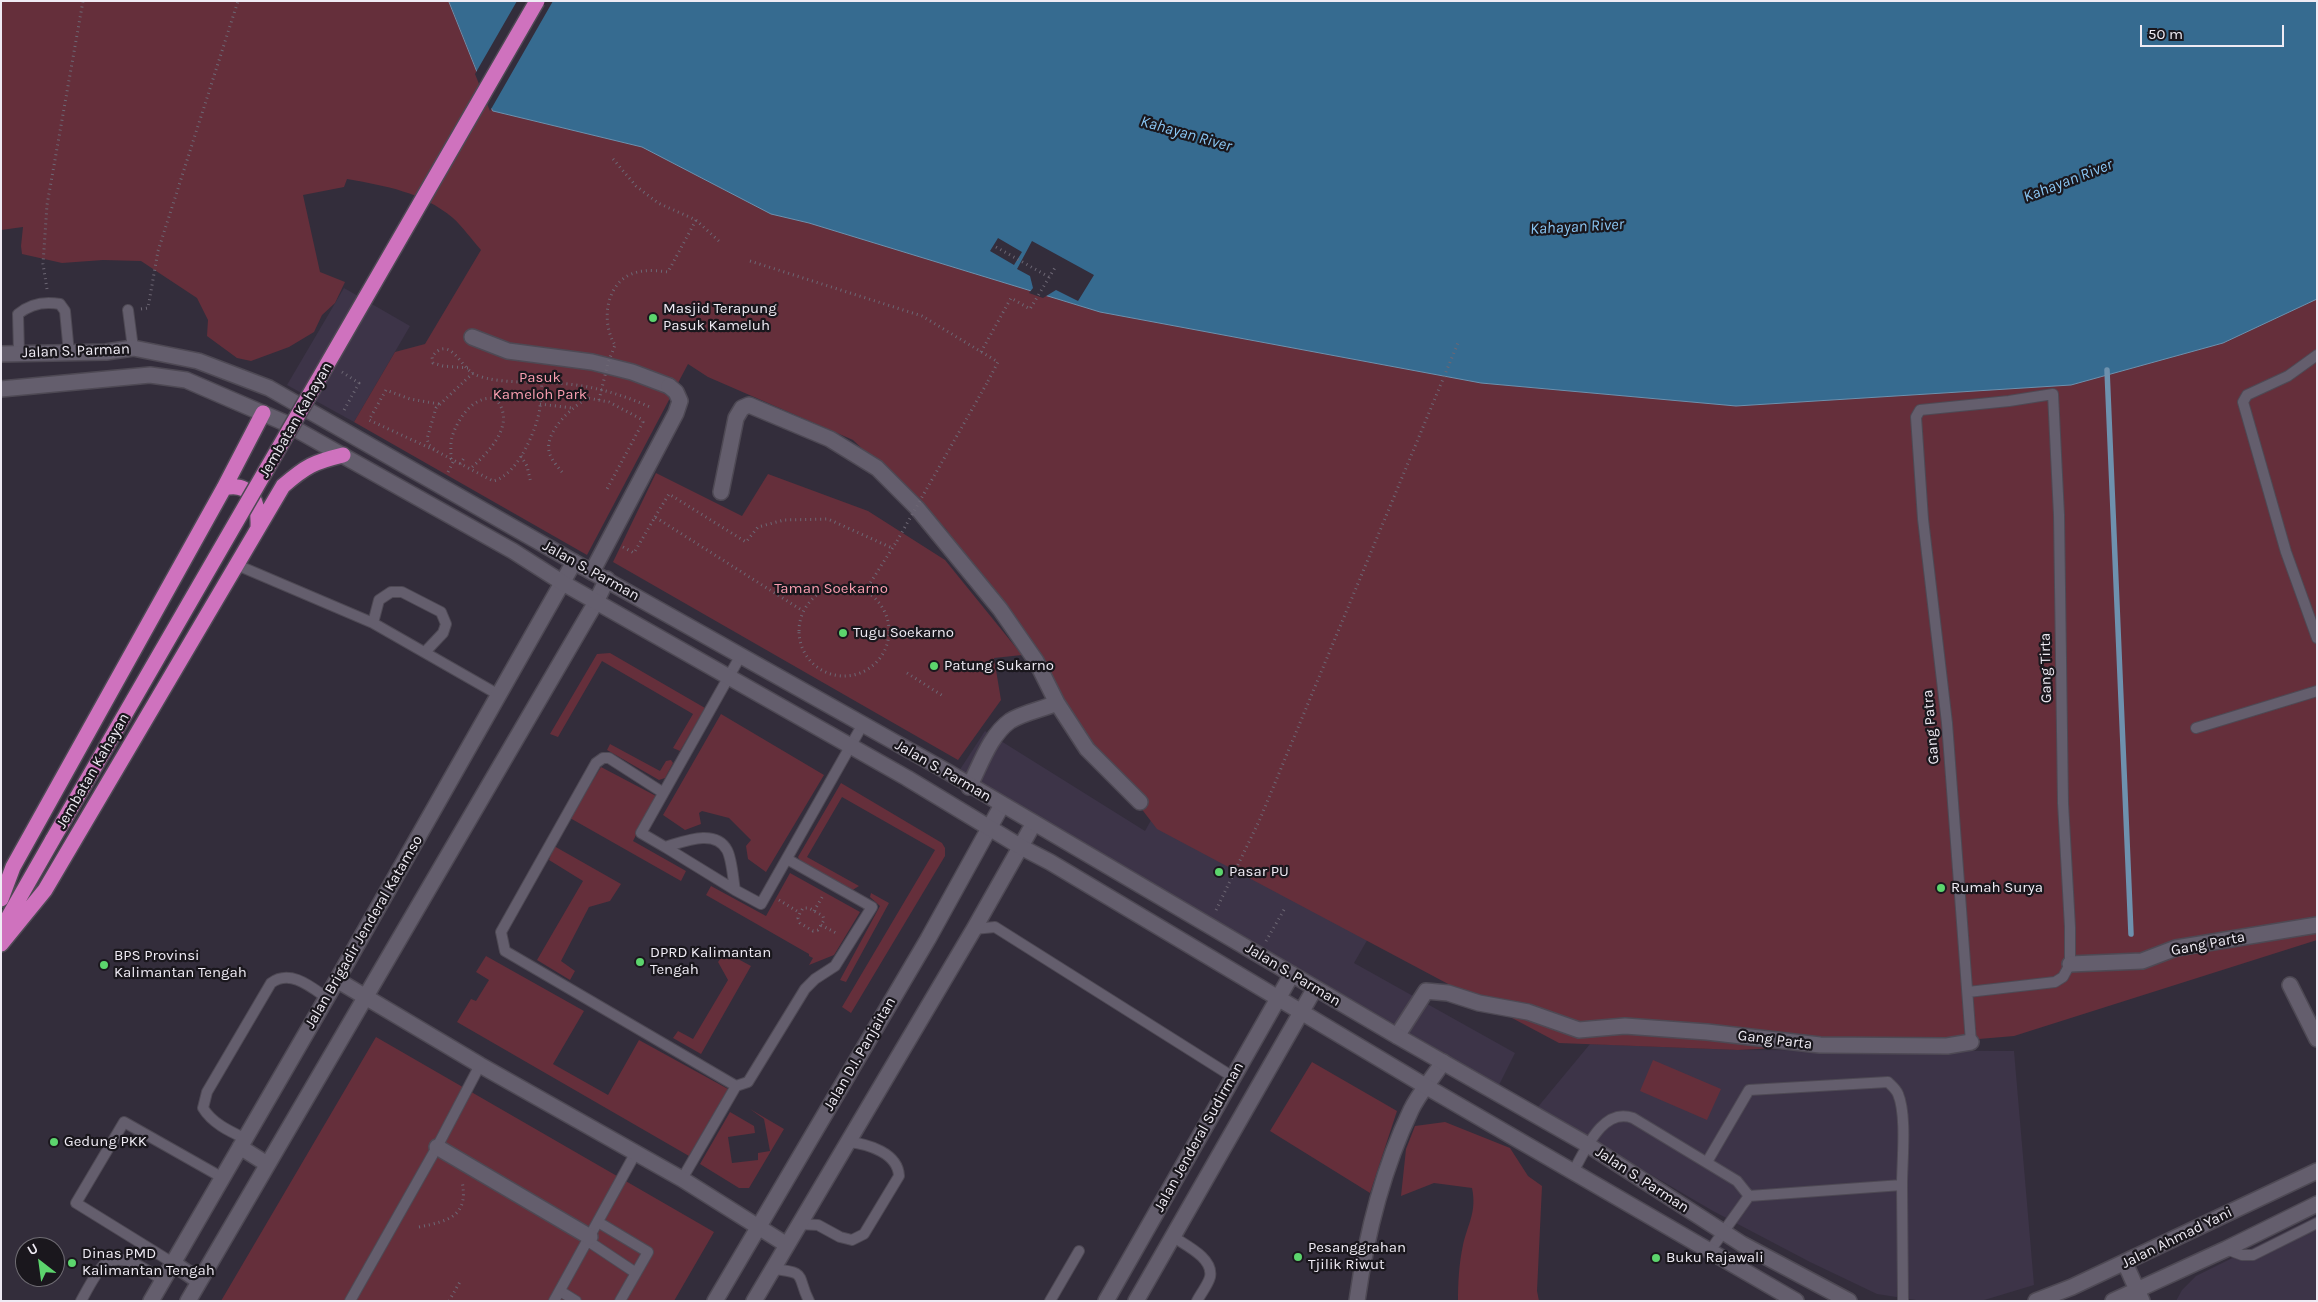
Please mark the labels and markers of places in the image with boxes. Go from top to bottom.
place label: Masjid Terapung Pasuk Kameluh [663,300,777,335]
marker: Masjid Terapung Pasuk Kameluh [647,312,659,324]
place label: Tugu Soekarno [853,624,954,642]
marker: Tugu Soekarno [837,627,849,639]
place label: Patung Sukarno [944,657,1054,675]
marker: Patung Sukarno [928,660,940,672]
place label: Pasar PU [1229,863,1289,881]
marker: Pasar PU [1213,866,1225,878]
place label: Rumah Surya [1951,879,2043,897]
marker: Rumah Surya [1935,882,1947,894]
place label: DPRD Kalimantan Tengah [650,944,771,979]
place label: BPS Provinsi Kalimantan Tengah [114,947,247,982]
marker: DPRD Kalimantan Tengah [634,956,646,968]
marker: BPS Provinsi Kalimantan Tengah [98,959,110,971]
place label: Gedung PKK [64,1133,147,1151]
marker: Gedung PKK [48,1136,60,1148]
place label: Pesanggrahan Tjilik Riwut [1308,1239,1406,1274]
place label: Dinas PMD Kalimantan Tengah [82,1245,215,1280]
place label: Buku Rajawali [1666,1249,1764,1267]
marker: Pesanggrahan Tjilik Riwut [1292,1251,1304,1263]
marker: Buku Rajawali [1650,1252,1662,1264]
marker: Dinas PMD Kalimantan Tengah [66,1257,78,1269]

